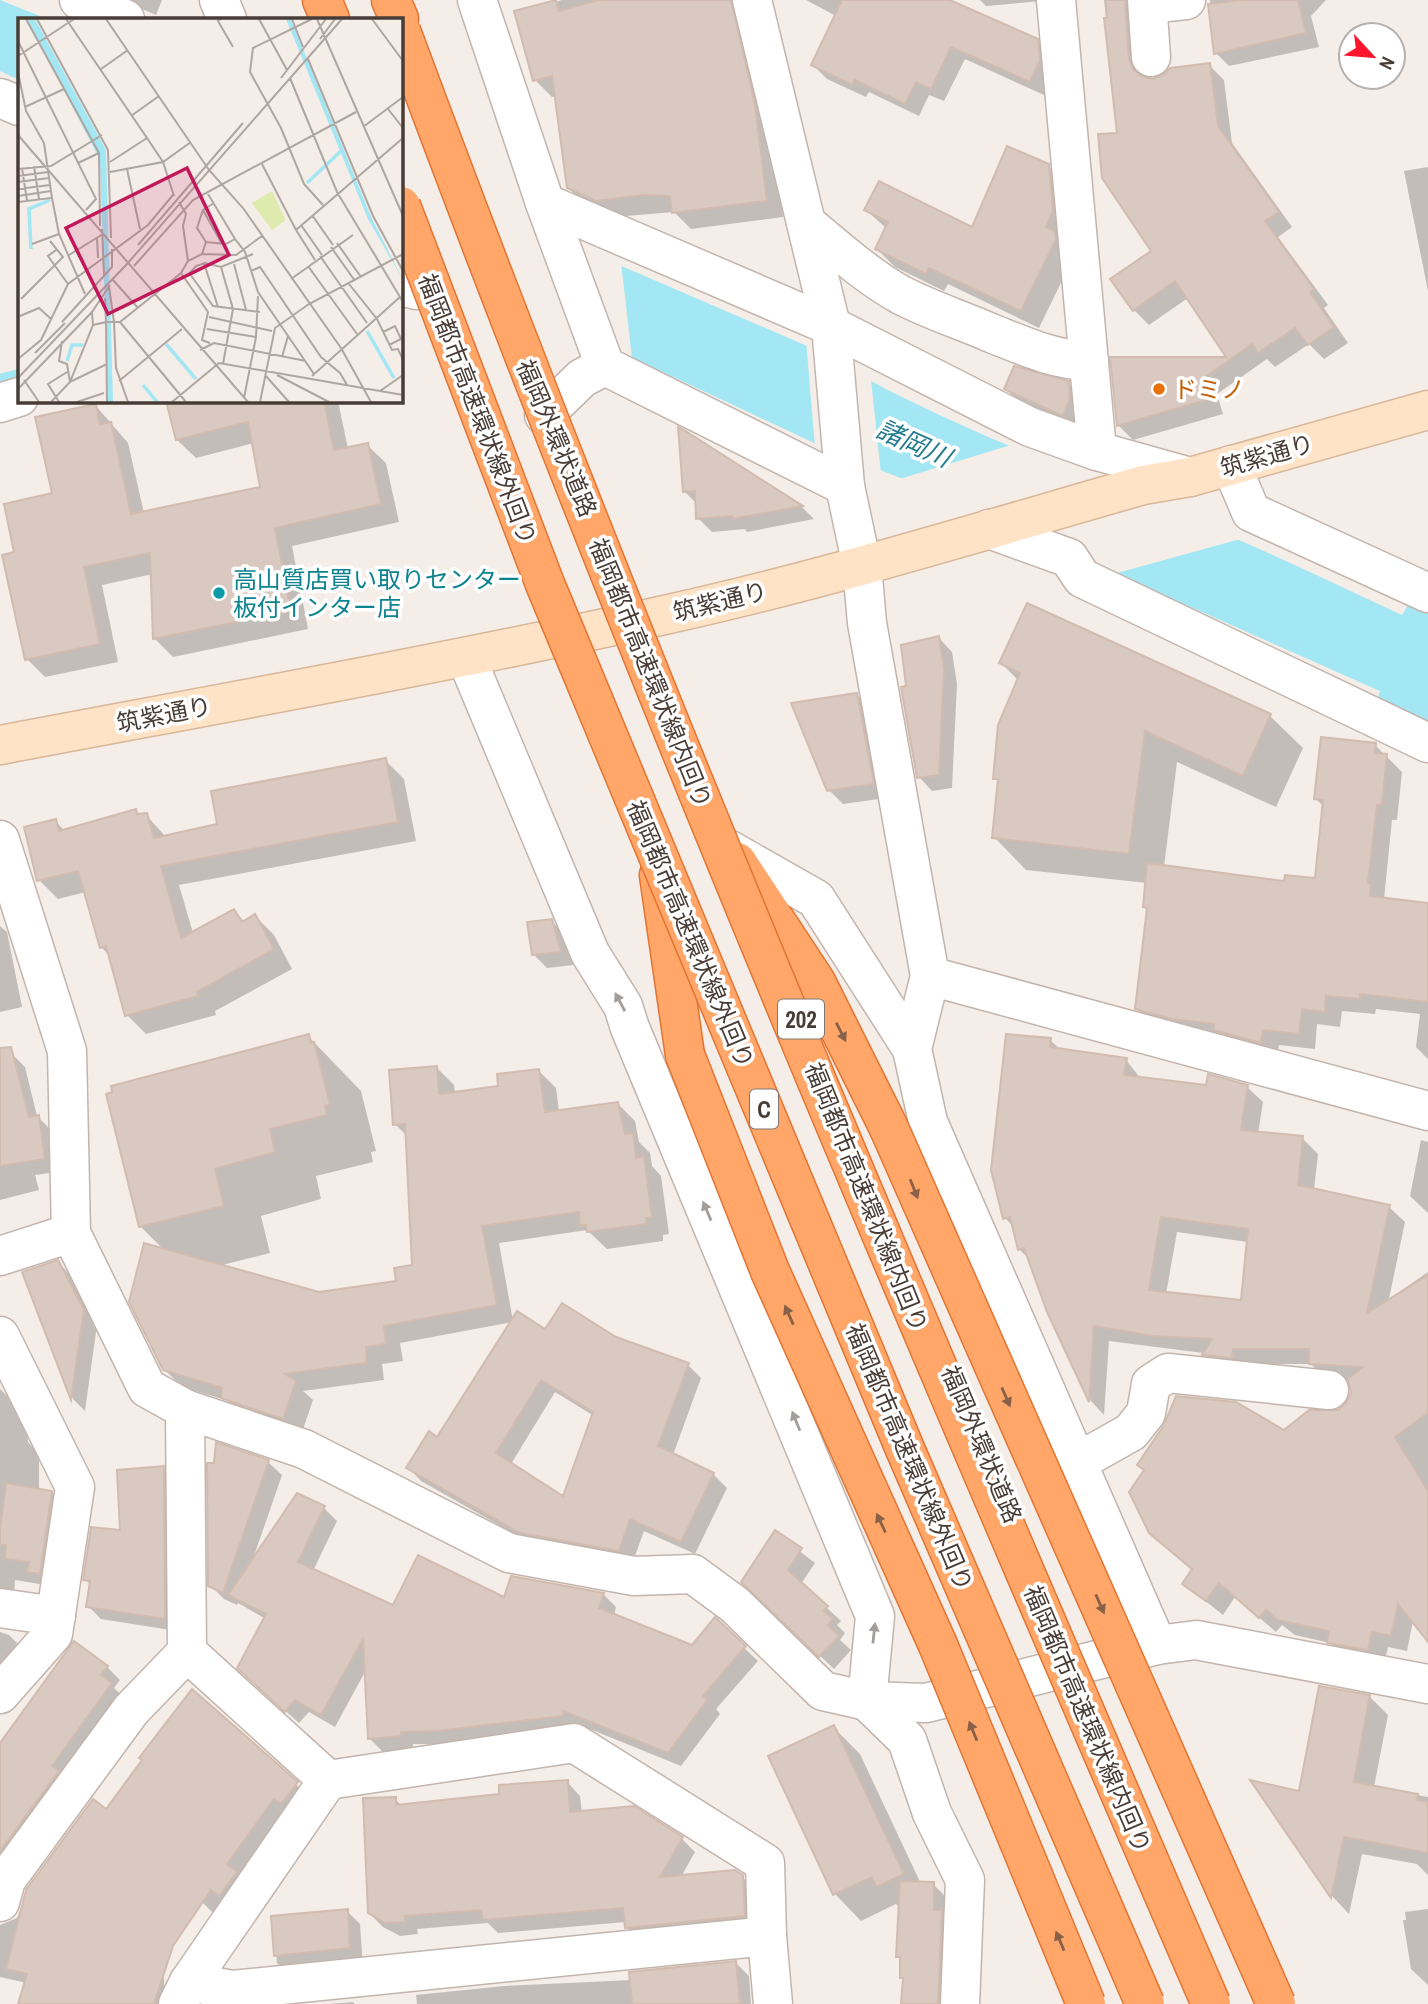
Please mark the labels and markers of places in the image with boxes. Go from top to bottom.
place label: ドミノ [1173,373,1245,405]
marker: ドミノ [1151,381,1167,397]
place label: 高山質店買い取りセンター 板付インター店 [233,563,521,623]
marker: 高山質店買い取りセンター 板付インター店 [211,585,227,601]

